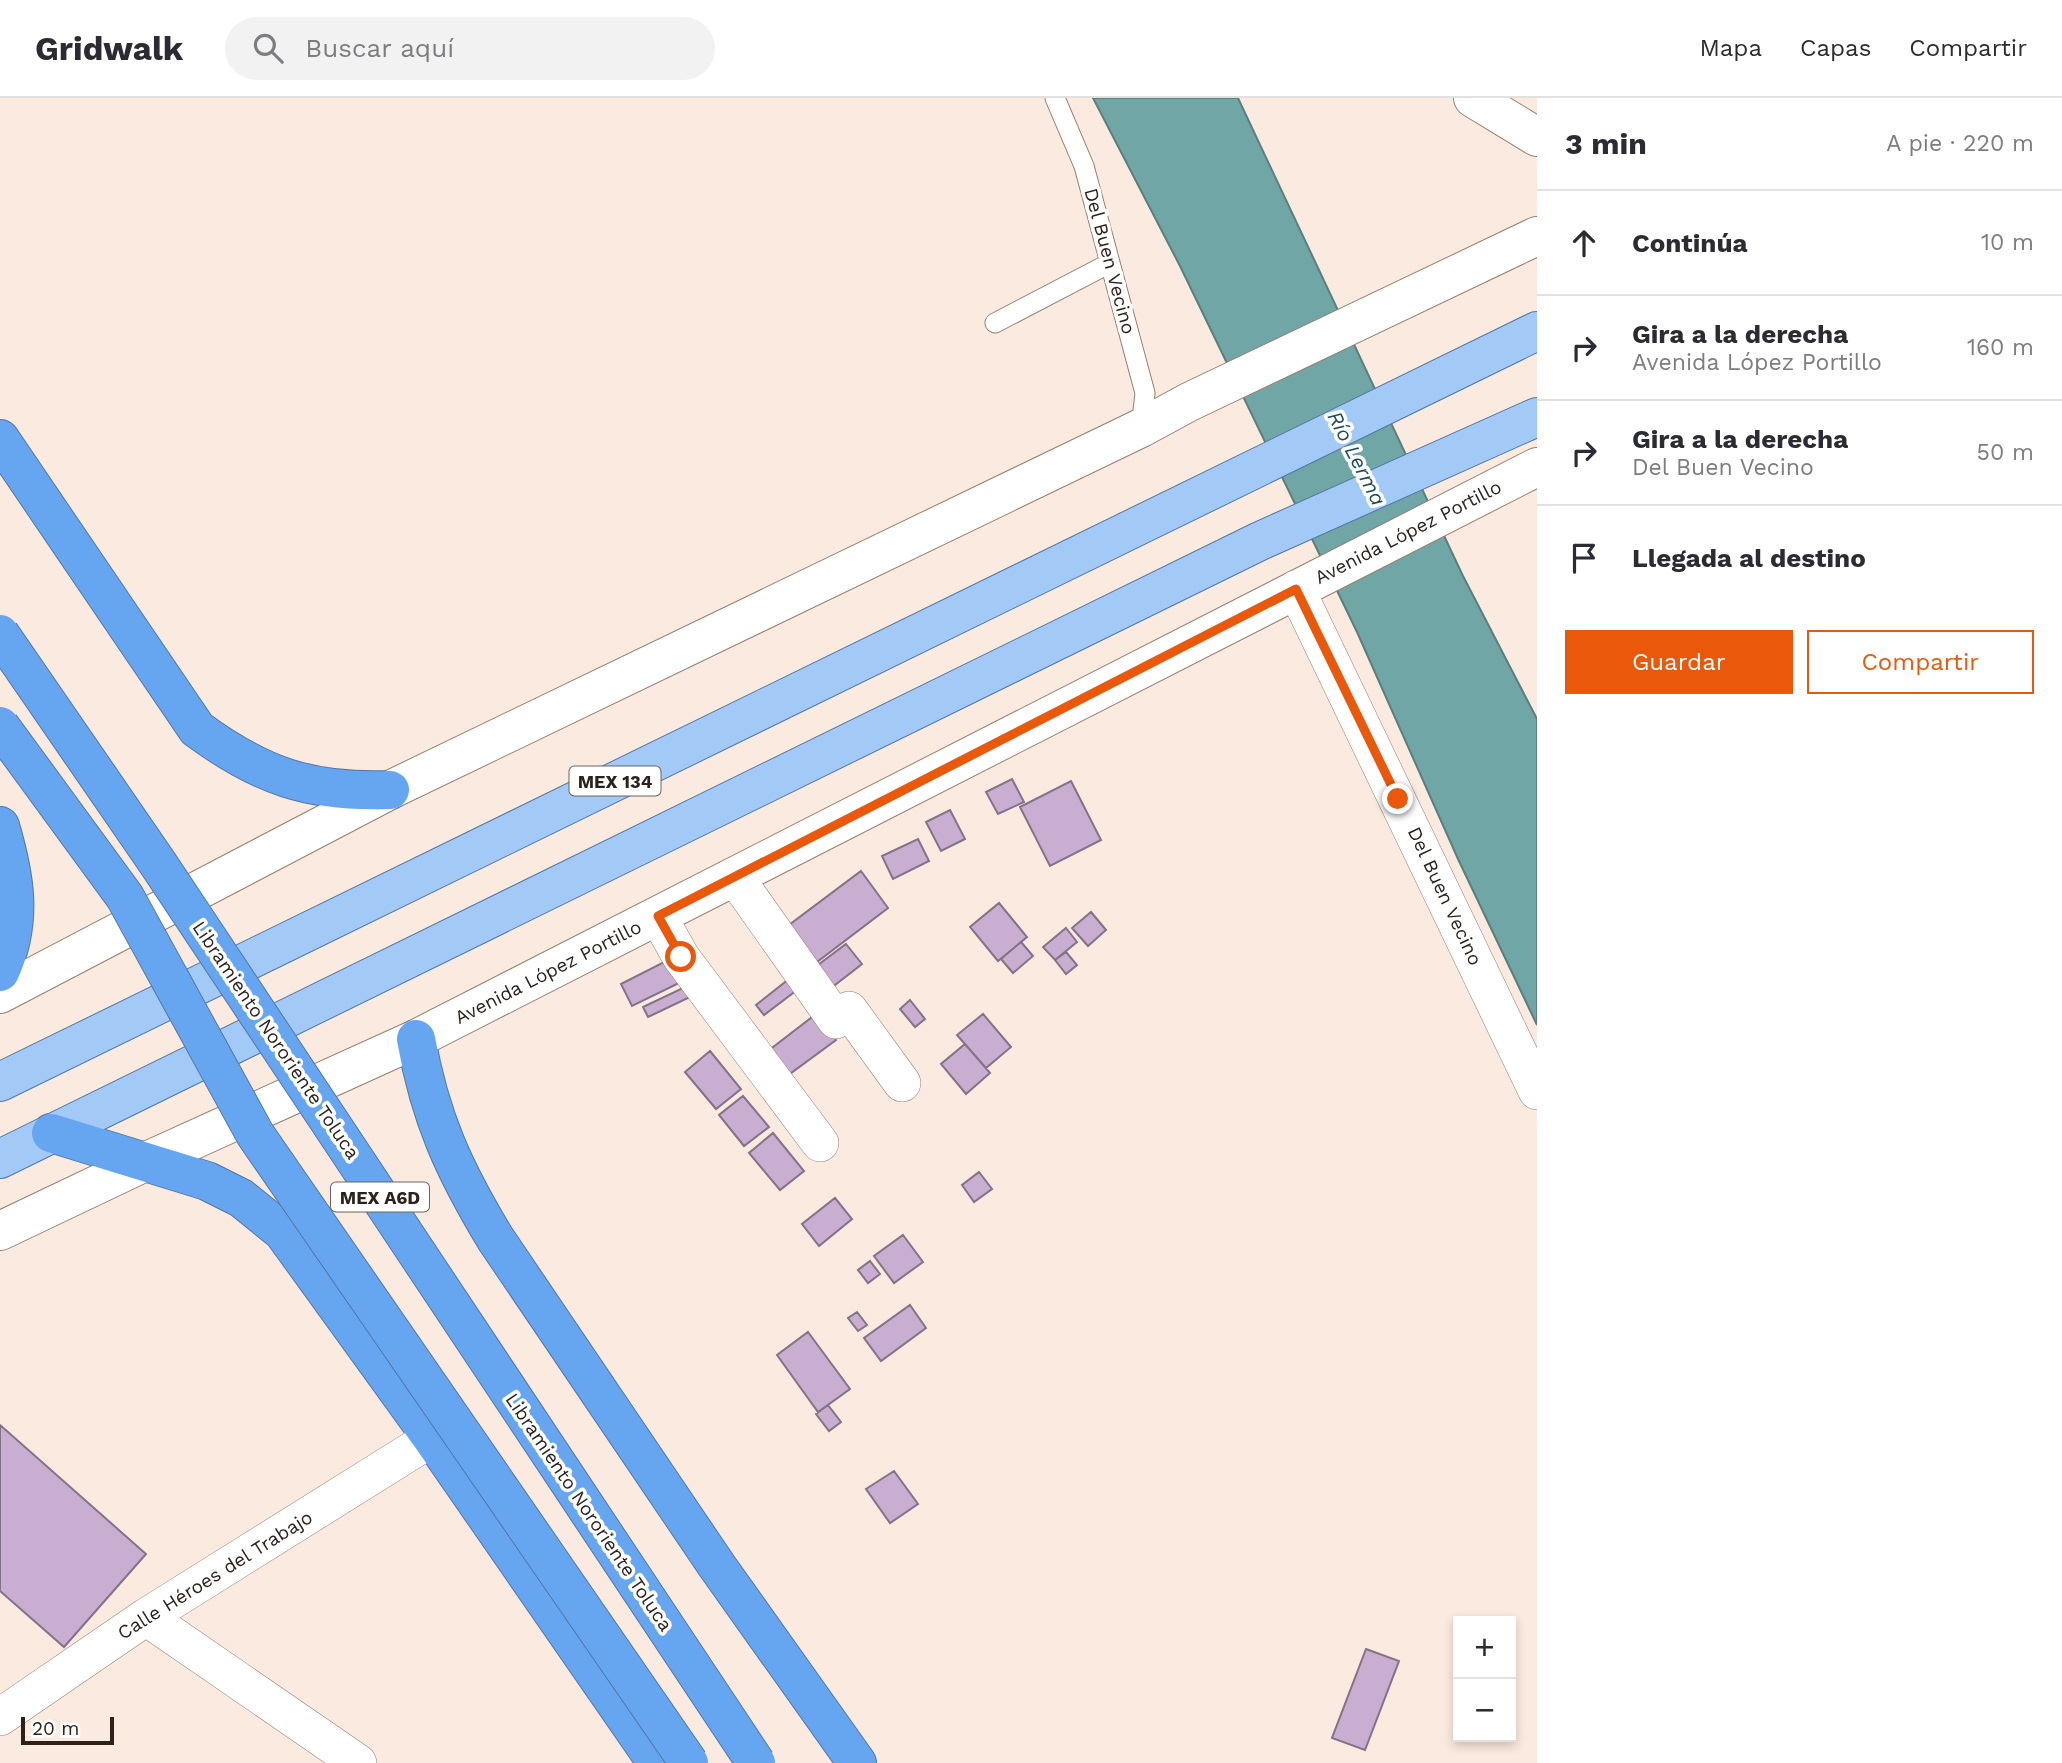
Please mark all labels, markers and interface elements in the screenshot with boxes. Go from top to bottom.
search box [225,17,715,80]
text: Gridwalk [35,29,183,68]
icon: search [249,29,287,67]
text: Buscar aquí [305,33,454,63]
text: Mapa [1699,34,1762,62]
text: Capas [1800,34,1871,62]
text: Compartir [1909,34,2027,62]
text: 3 min [1565,126,1647,161]
text: A pie · 220 m [1886,130,2034,157]
street label: Del Buen Vecino [1079,185,1141,337]
icon: ahead [1565,224,1603,262]
text: Continúa [1632,228,1748,258]
text: 10 m [1981,229,2034,256]
text: Gira a la derecha [1632,319,1848,349]
icon: right [1565,329,1603,367]
text: 160 m [1967,334,2034,361]
text: Avenida López Portillo [1632,349,1882,376]
water label: Río Lerma [1323,407,1391,509]
text: Gira a la derecha [1632,424,1848,454]
icon: right [1565,434,1603,472]
text: 50 m [1977,439,2034,466]
text: Del Buen Vecino [1632,454,1814,481]
street label: Avenida López Portillo [1311,475,1505,589]
icon: arrive [1565,539,1603,577]
text: Llegada al destino [1632,543,1866,573]
button: Guardar [1565,630,1793,694]
button: Compartir [1807,630,2034,694]
road number: MEX 134 [570,766,660,796]
route end [1382,783,1413,814]
street label: Del Buen Vecino [1403,823,1487,969]
street label: Avenida López Portillo [451,915,645,1029]
street label: Libramiento Nororiente Toluca [188,917,365,1164]
route start [665,941,696,972]
road number: MEX A6D [331,1182,429,1212]
street label: Libramiento Nororiente Toluca [501,1389,678,1636]
street label: Calle Héroes del Trabajo [113,1506,317,1644]
map controls [1453,1616,1516,1742]
button: + [1453,1616,1516,1679]
button: − [1453,1679,1516,1742]
scale bar [21,1714,114,1746]
text: 20 m [32,1717,79,1740]

